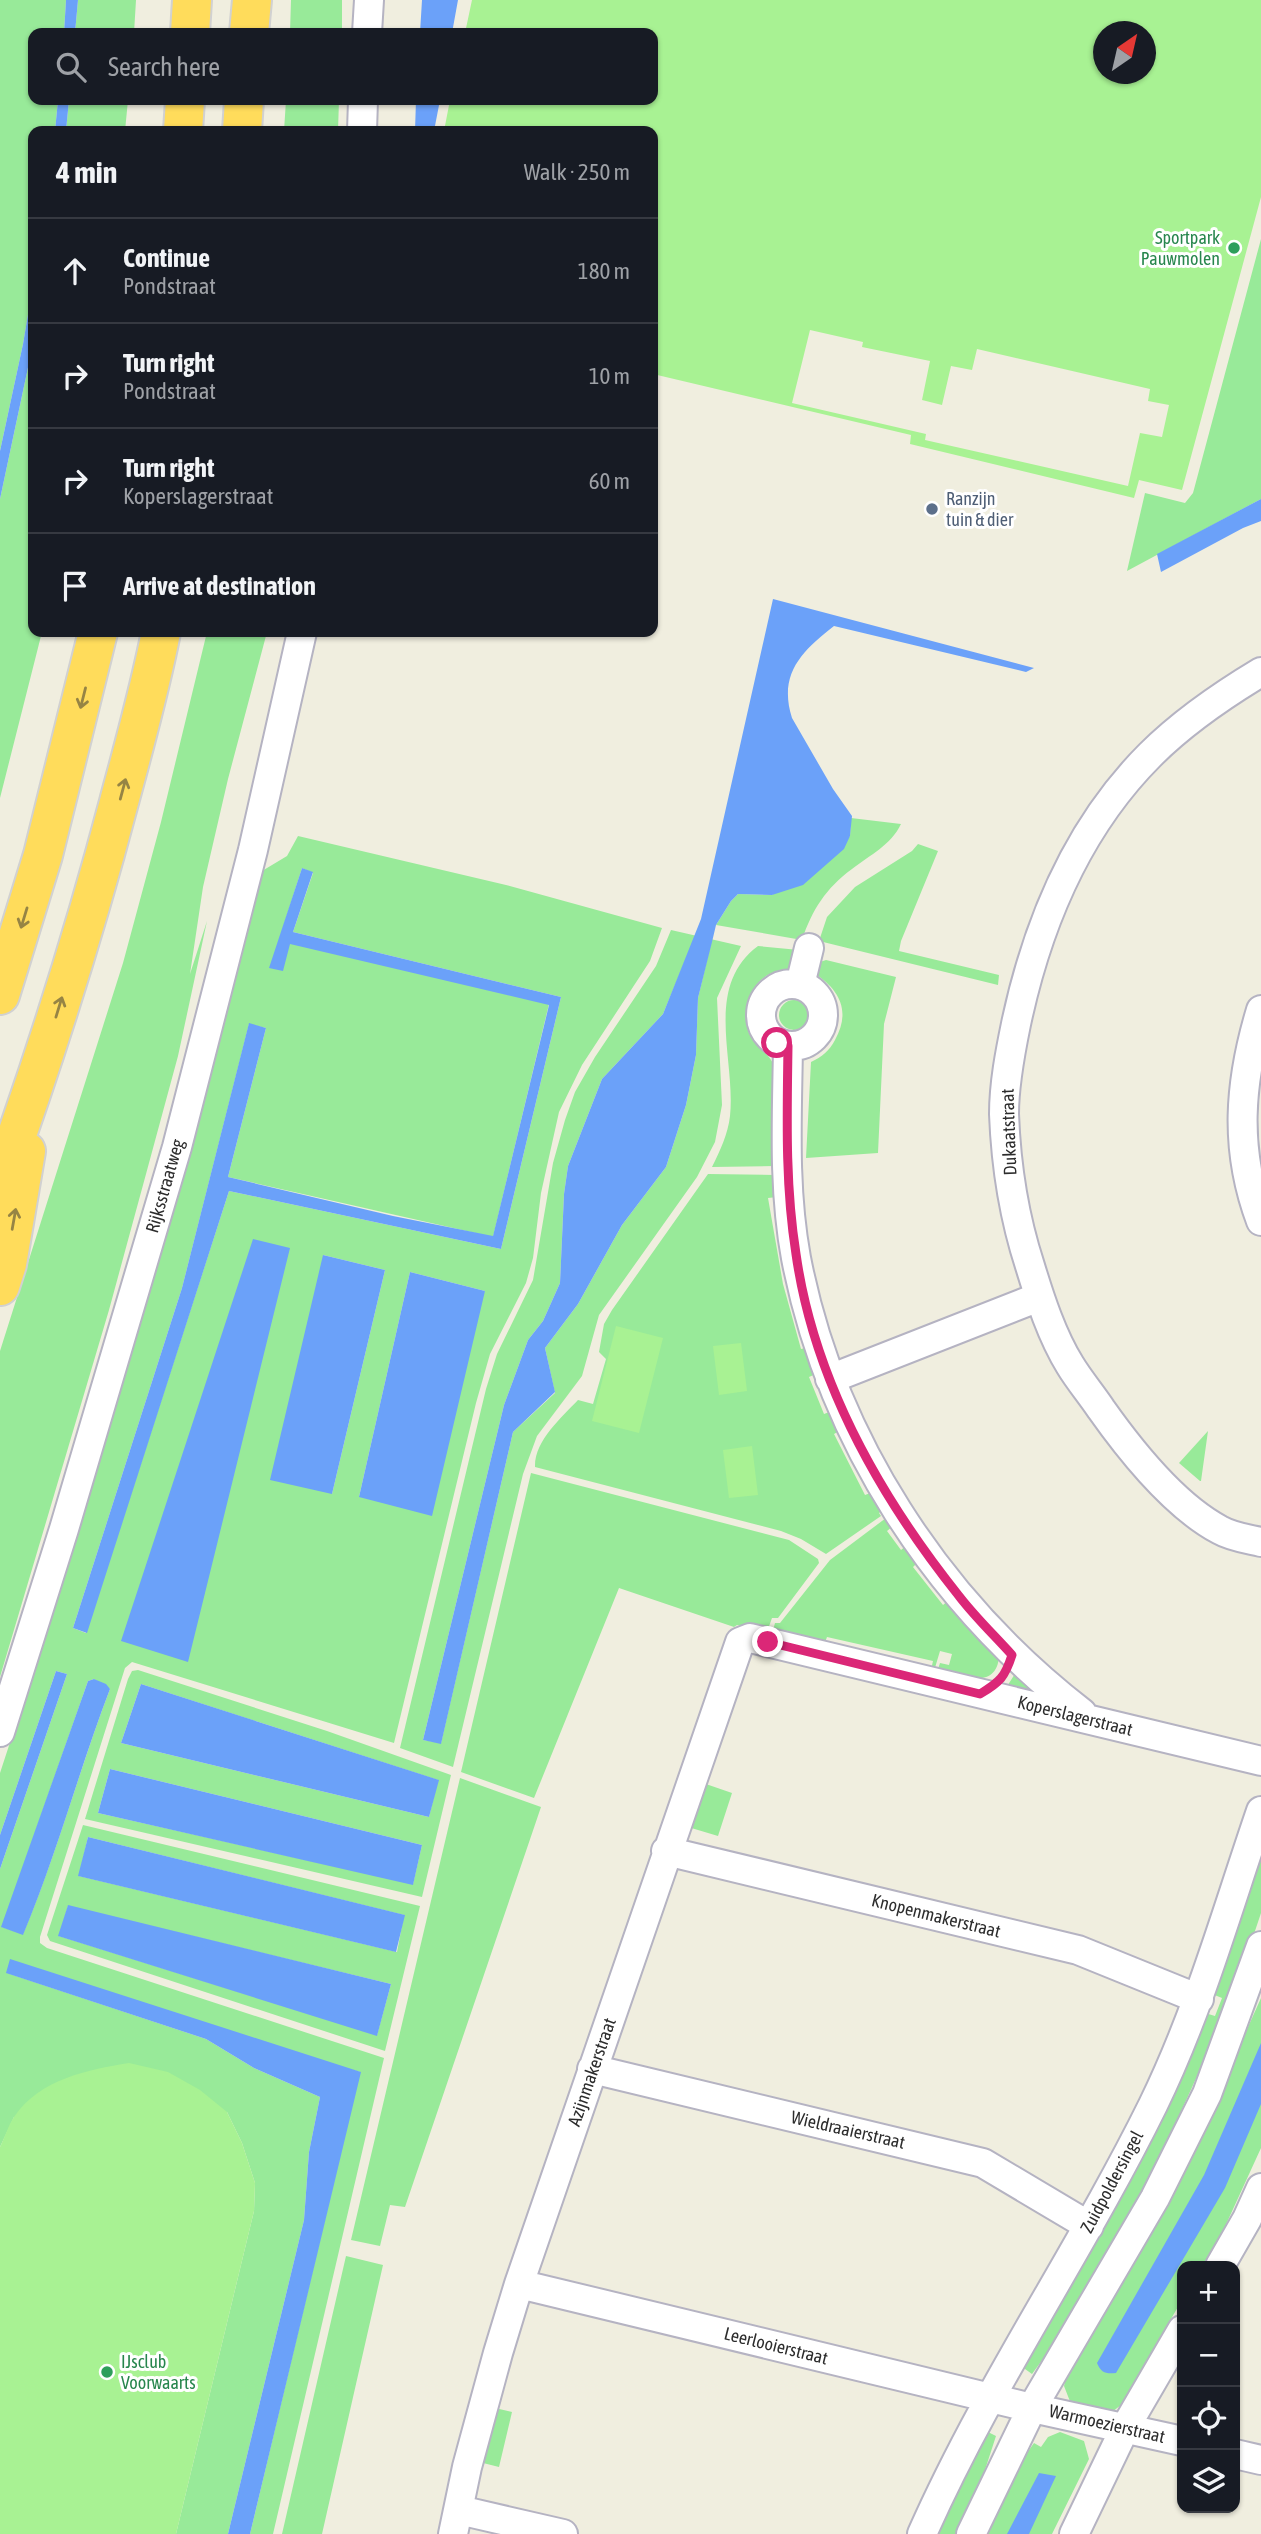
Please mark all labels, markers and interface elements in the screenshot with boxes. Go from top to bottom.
north arrow [1093,21,1156,84]
search box [28,28,658,105]
icon: search [52,48,90,86]
text: Search here [108,52,220,82]
text: 4 min [56,155,117,189]
text: Walk · 250 m [524,159,630,185]
place label: Sportpark Pauwmolen [1141,227,1220,269]
marker: Sportpark Pauwmolen [1226,240,1242,256]
text: Continue [123,243,210,273]
icon: ahead [56,252,94,290]
text: 180 m [578,258,630,284]
text: Pondstraat [123,273,216,299]
text: Turn right [123,348,214,378]
icon: right [56,357,94,395]
text: 10 m [589,363,630,389]
text: Pondstraat [123,378,216,404]
text: Turn right [123,453,214,483]
icon: right [56,462,94,500]
text: 60 m [589,468,630,494]
text: Koperslagerstraat [123,483,273,509]
place label: Ranzijn tuin & dier [946,488,1014,530]
marker: Ranzijn tuin & dier [924,501,940,517]
icon: arrive [56,567,94,605]
text: Arrive at destination [123,571,316,601]
one-way arrow [76,686,89,709]
one-way arrow [117,778,130,801]
one-way arrow [16,907,29,929]
one-way arrow [54,997,67,1019]
route start [761,1027,792,1058]
street label: Dukaatstraat [996,1088,1021,1176]
street label: Rijksstraatweg [141,1136,188,1235]
one-way arrow [8,1208,21,1231]
route end [752,1626,783,1657]
street label: Koperslagerstraat [1015,1691,1135,1740]
street label: Knopenmakerstraat [869,1889,1003,1942]
street label: Azijnmakerstraat [563,2015,620,2129]
street label: Wieldraaierstraat [789,2106,907,2153]
street label: Zuidpoldersingel [1076,2127,1147,2236]
map controls [1177,2261,1240,2513]
button: + [1177,2261,1240,2324]
street label: Leerlooierstraat [722,2322,830,2369]
button: − [1177,2324,1240,2387]
place label: IJsclub Voorwaarts [121,2351,195,2393]
marker: IJsclub Voorwaarts [99,2364,115,2380]
button: locate [1177,2387,1240,2450]
street label: Warmoezierstraat [1047,2400,1167,2447]
button: layers [1177,2450,1240,2513]

